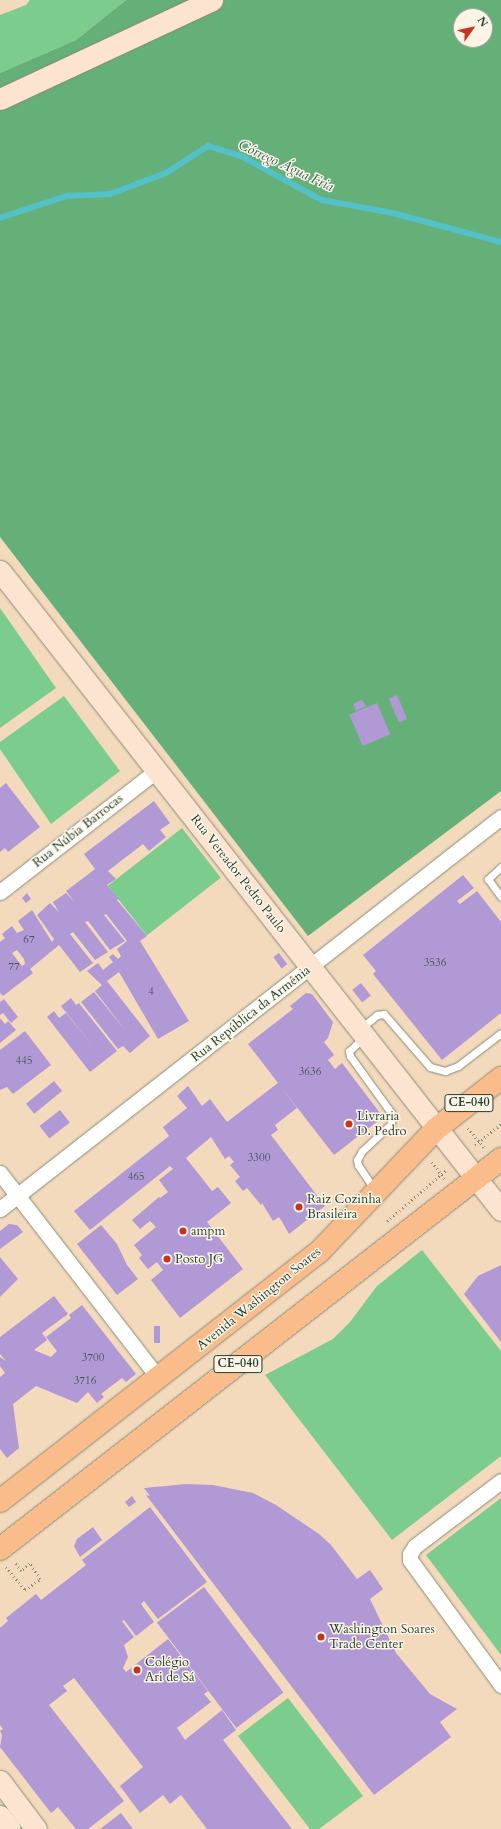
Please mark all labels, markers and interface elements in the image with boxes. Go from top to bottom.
north arrow [453,8,493,48]
text: N [474,14,492,30]
water label: Córrego Água Fria [236,137,336,195]
street label: Rua Núbia Barrocas [30,791,126,871]
street label: Rua Vereador Pedro Paulo [187,812,289,936]
house number: 67 [23,933,35,947]
house number: 3536 [424,956,446,970]
house number: 77 [8,960,20,974]
street label: Rua República da Armênia [188,963,314,1065]
house number: 4 [148,985,154,999]
house number: 445 [16,1054,32,1068]
house number: 3636 [299,1065,321,1079]
road number: CE-040 [444,1093,494,1113]
place label: Livraria D. Pedro [357,1109,407,1140]
marker: Livraria D. Pedro [344,1119,354,1129]
house number: 3300 [248,1151,270,1165]
house number: 465 [128,1170,144,1184]
place label: Raiz Cozinha Brasileira [307,1192,381,1223]
marker: Raiz Cozinha Brasileira [294,1202,304,1212]
place label: ampm [191,1223,226,1239]
marker: ampm [178,1226,188,1236]
street label: Avenida Washington Soares [194,1244,324,1354]
place label: Posto JG [175,1251,223,1267]
marker: Posto JG [162,1254,172,1264]
house number: 3700 [82,1351,104,1365]
road number: CE-040 [213,1354,263,1374]
house number: 3716 [74,1374,96,1388]
place label: Washington Soares Trade Center [329,1622,435,1653]
marker: Washington Soares Trade Center [316,1632,326,1642]
place label: Colégio Ari de Sá [145,1655,195,1686]
marker: Colégio Ari de Sá [132,1665,142,1675]

